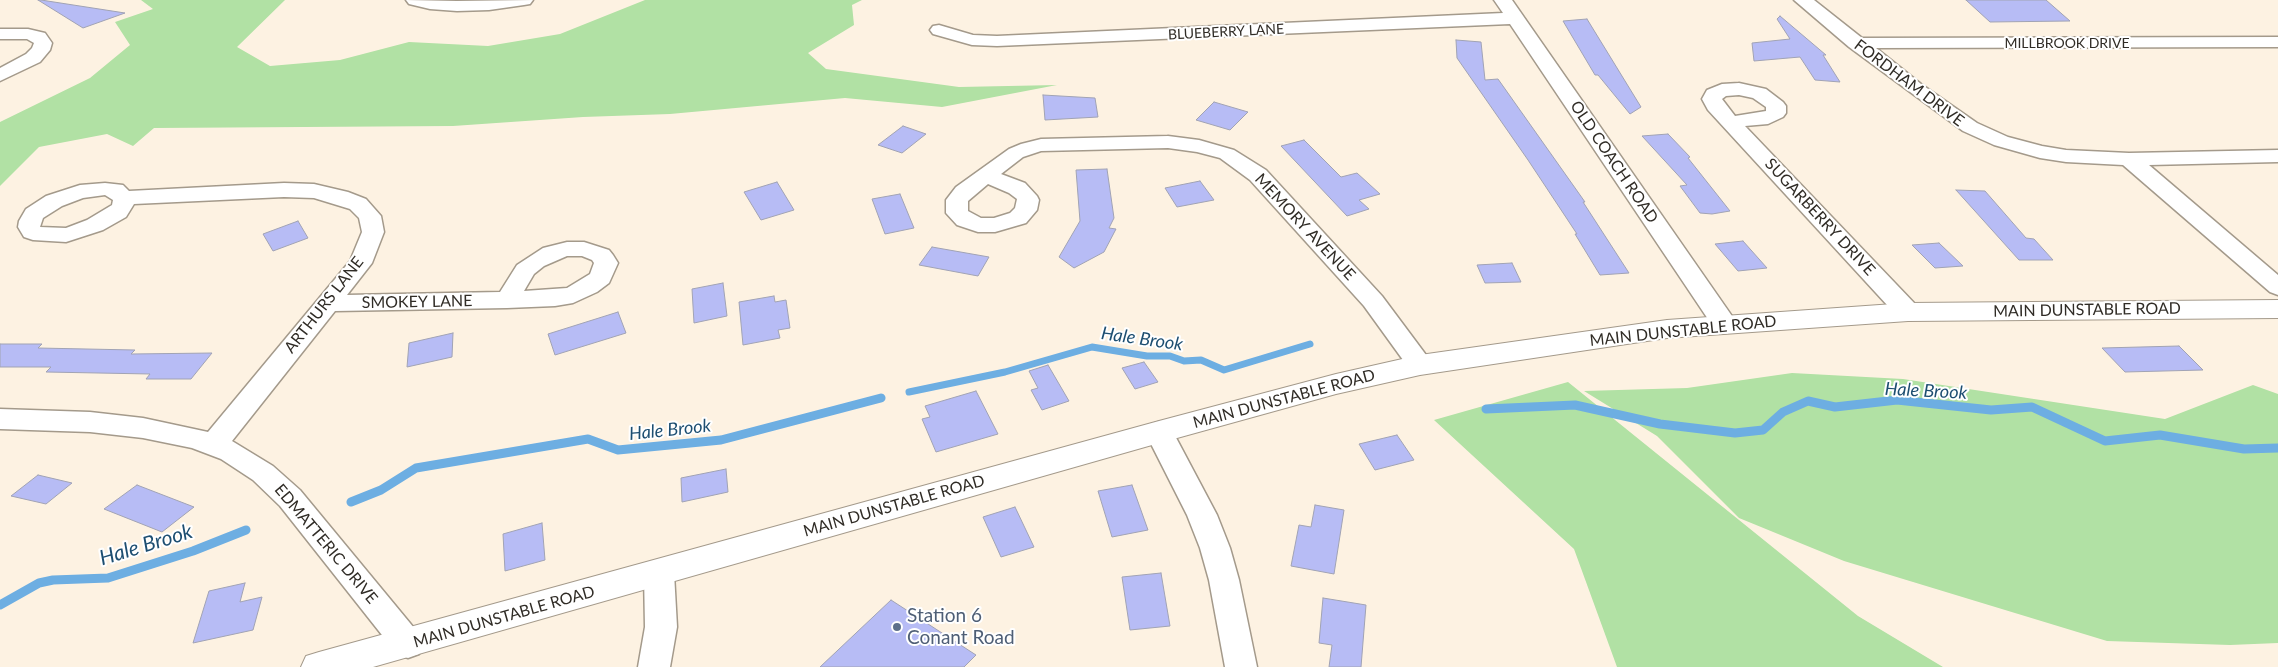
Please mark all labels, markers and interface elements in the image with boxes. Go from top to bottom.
street label: BLUEBERRY LANE [1167,21,1285,43]
street label: FORDHAM DRIVE [1850,35,1968,131]
street label: MILLBROOK DRIVE [2004,35,2130,51]
street label: OLD COACH ROAD [1566,97,1662,227]
street label: SUGARBERRY DRIVE [1761,155,1879,279]
street label: MEMORY AVENUE [1251,170,1359,284]
street label: ARTHURS LANE [280,253,368,357]
street label: SMOKEY LANE [361,291,473,313]
street label: MAIN DUNSTABLE ROAD [1993,299,2181,321]
street label: MAIN DUNSTABLE ROAD [1589,312,1777,350]
water label: Hale Brook [1100,323,1184,355]
street label: MAIN DUNSTABLE ROAD [1191,365,1377,433]
water label: Hale Brook [1884,378,1968,404]
water label: Hale Brook [628,415,712,445]
street label: MAIN DUNSTABLE ROAD [801,471,987,541]
street label: EDMATTERIC DRIVE [270,480,382,608]
water label: Hale Brook [96,519,196,571]
street label: MAIN DUNSTABLE ROAD [411,582,597,652]
place label: Station 6 Conant Road [907,605,1015,649]
marker: Station 6 Conant Road [891,621,903,633]

